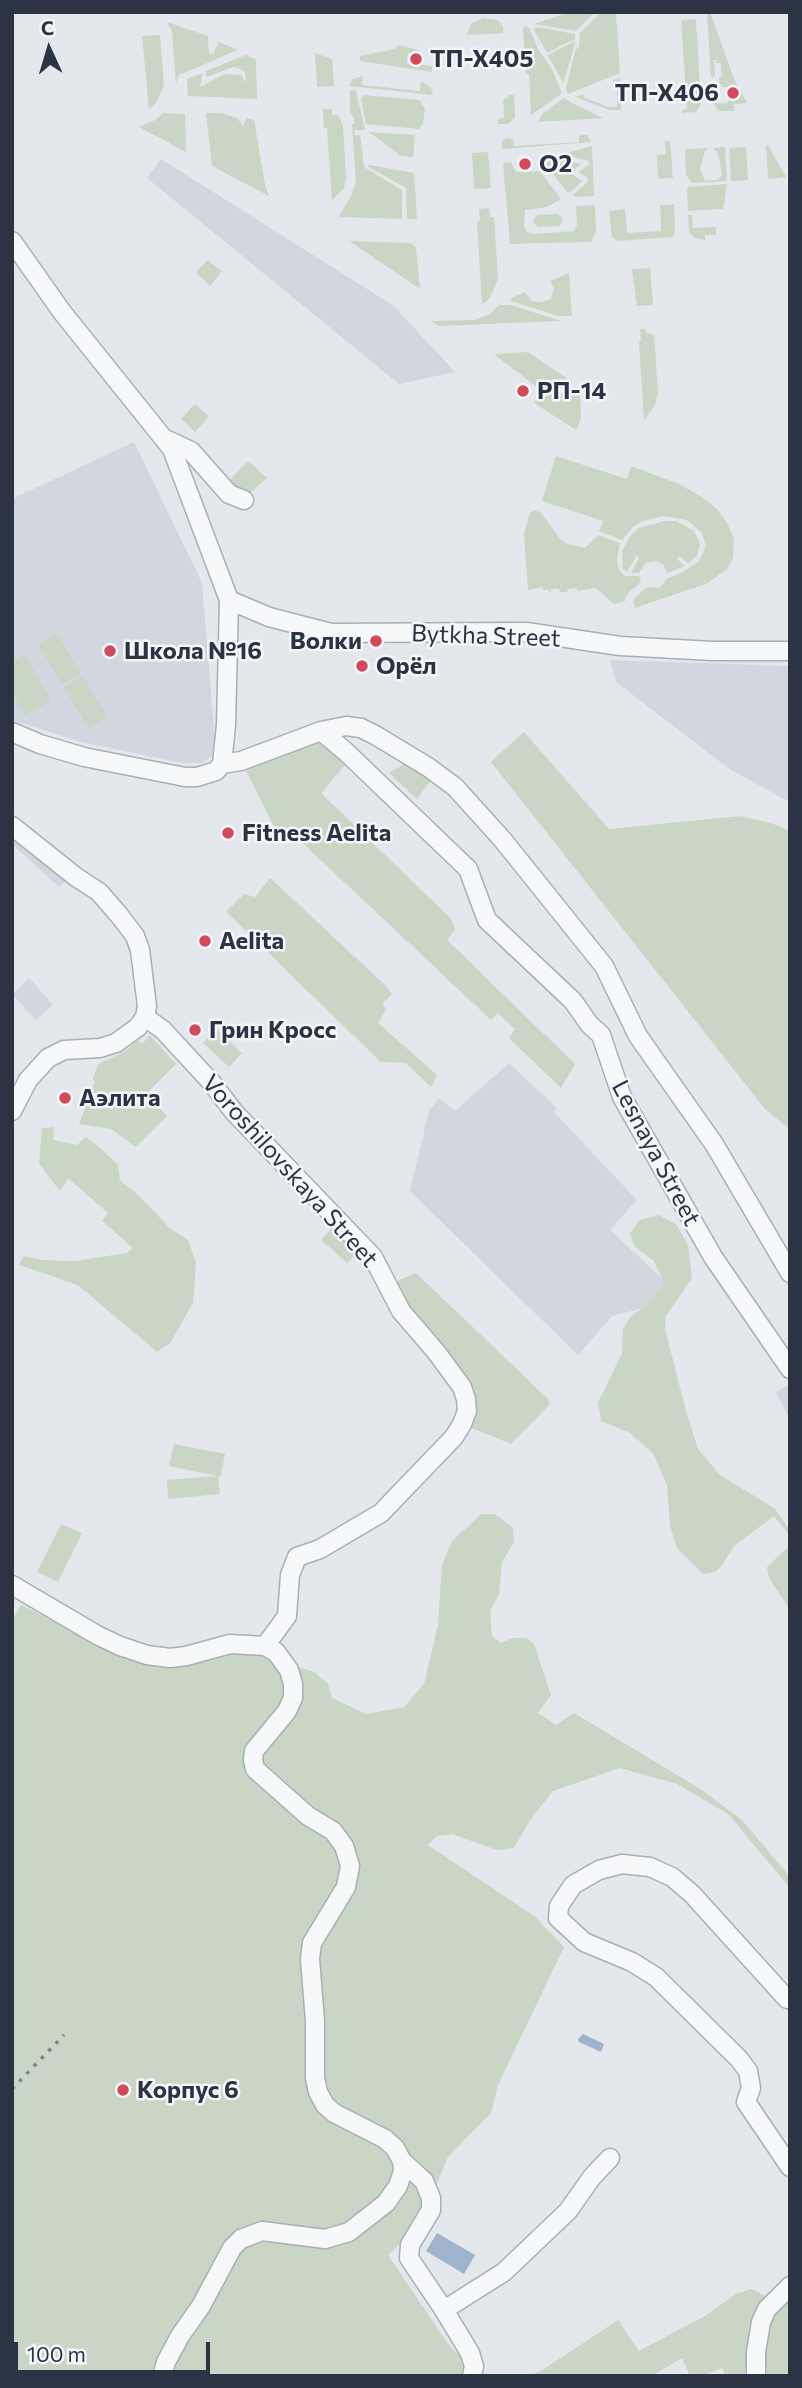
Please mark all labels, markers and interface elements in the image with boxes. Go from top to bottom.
north arrow [14,14,84,84]
text: С [40,16,55,39]
place label: ТП-Х405 [430,45,533,73]
marker: ТП-Х405 [408,51,424,67]
place label: ТП-Х406 [615,79,719,107]
marker: ТП-Х406 [725,85,741,101]
place label: O2 [539,150,572,178]
marker: O2 [517,156,533,172]
place label: РП-14 [537,377,606,405]
marker: РП-14 [515,383,531,399]
street label: Bytkha Street [411,619,561,653]
place label: Волки [290,627,362,655]
marker: Волки [368,633,384,649]
place label: Школа №16 [124,637,262,665]
marker: Школа №16 [102,643,118,659]
place label: Орёл [376,652,437,680]
marker: Орёл [354,658,370,674]
place label: Fitness Aelita [242,819,391,847]
marker: Fitness Aelita [220,825,236,841]
place label: Aelita [219,927,284,955]
marker: Aelita [197,933,213,949]
place label: Грин Кросс [209,1016,336,1044]
marker: Грин Кросс [187,1022,203,1038]
street label: Voroshilovskaya Street [196,1069,384,1273]
street label: Lesnaya Street [606,1075,706,1231]
place label: Аэлита [79,1084,160,1112]
marker: Аэлита [57,1090,73,1106]
place label: Корпус 6 [137,2076,239,2104]
marker: Корпус 6 [115,2082,131,2098]
scale bar [18,2328,214,2372]
text: 100 m [27,2341,86,2366]

